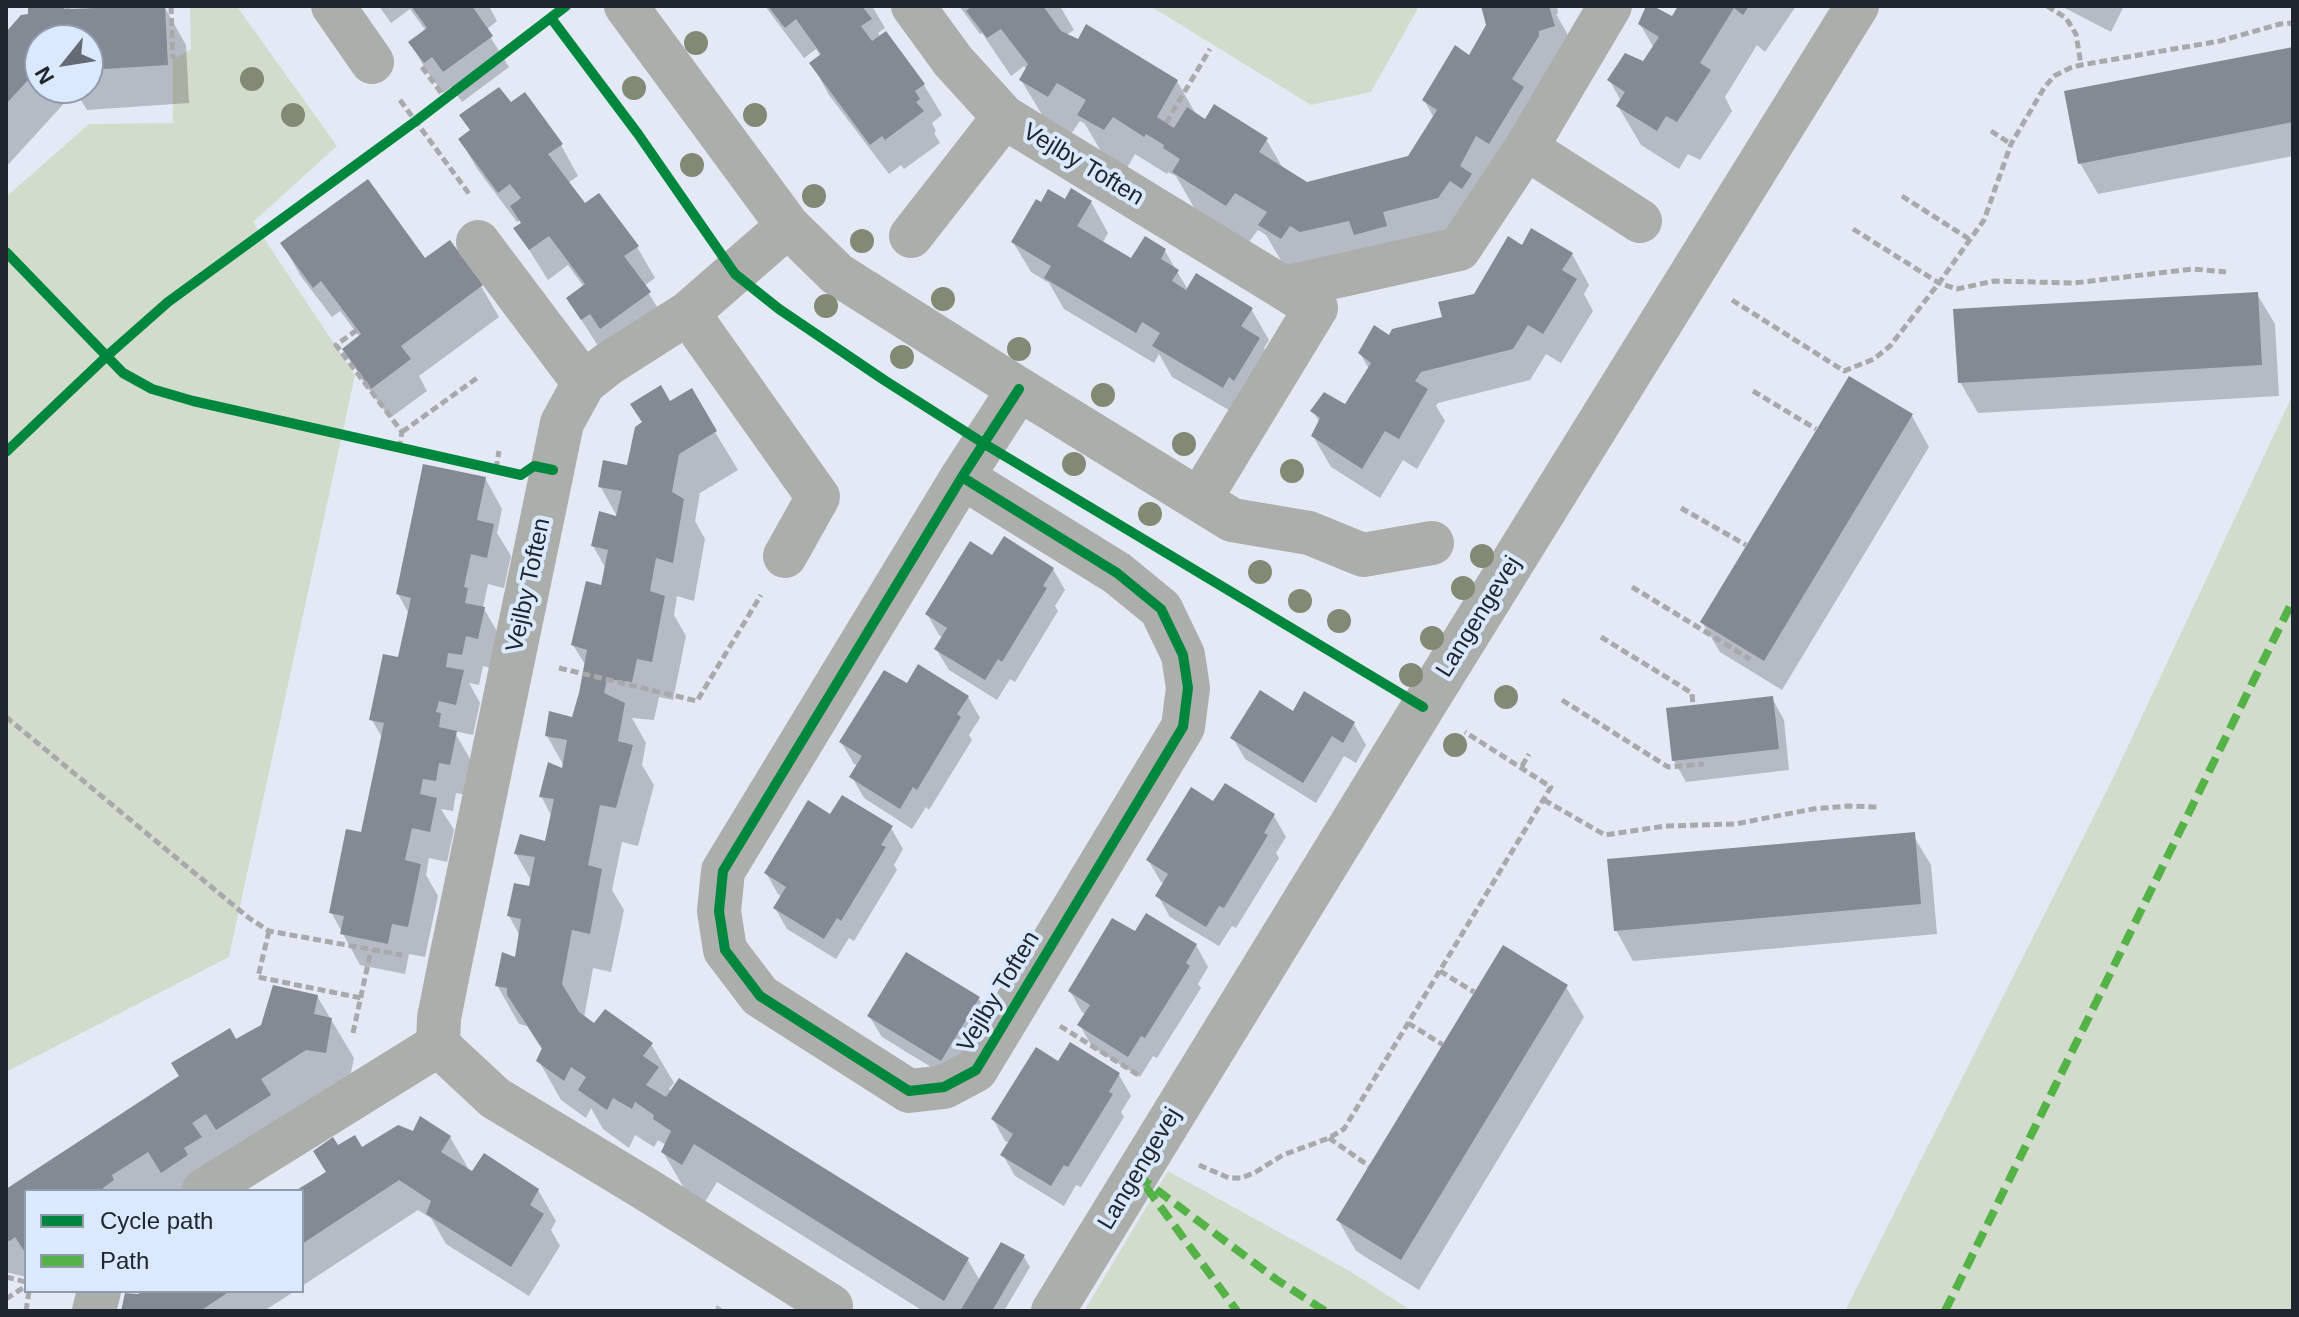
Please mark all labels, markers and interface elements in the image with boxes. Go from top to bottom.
north arrow [24,24,104,104]
text: N [30,62,59,88]
street label: Vejlby Toften [1017,118,1149,212]
street label: Vejlby Toften [501,515,557,655]
street label: Langengevej [1430,551,1528,683]
street label: Vejlby Toften [952,926,1046,1058]
street label: Langengevej [1092,1103,1188,1235]
legend [24,1189,304,1293]
text: Cycle path [100,1207,213,1234]
text: Path [100,1247,149,1274]

